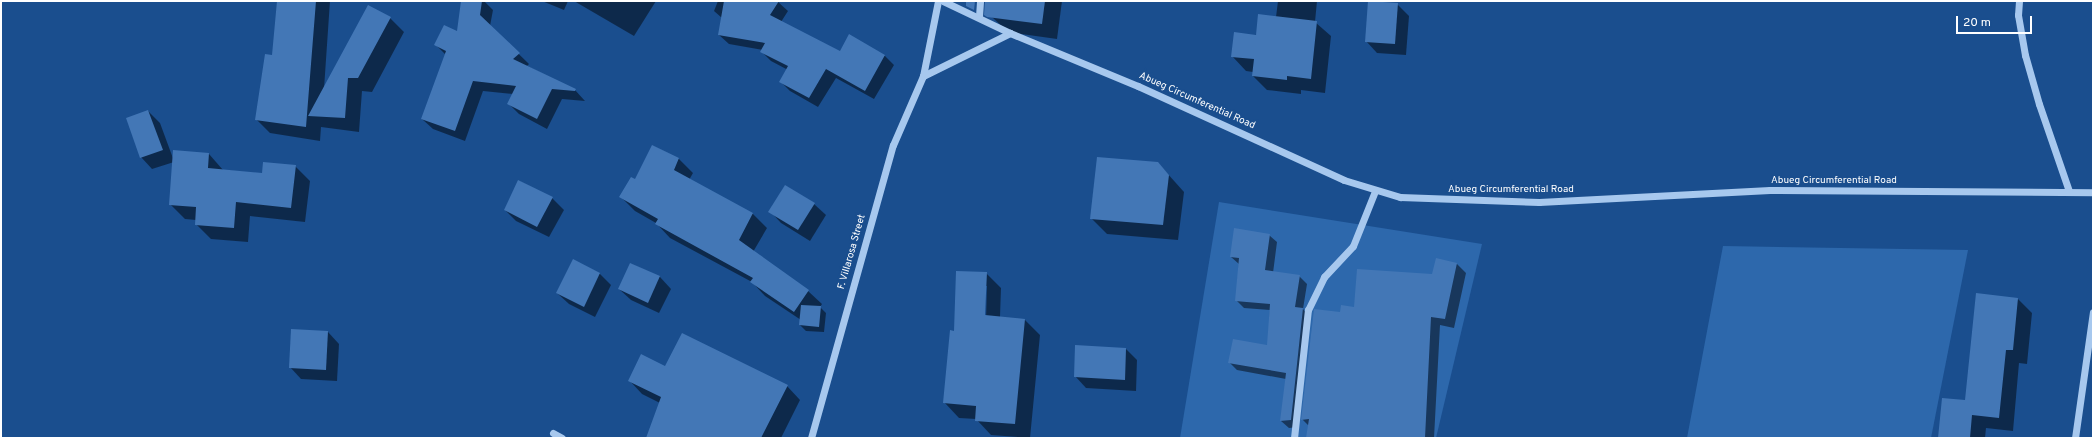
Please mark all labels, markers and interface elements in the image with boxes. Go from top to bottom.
scale bar [1958,8,2034,34]
text: 20 m [1963,15,1991,31]
street label: Abueg Circumferential Road [1137,70,1257,132]
street label: Abueg Circumferential Road [1771,175,1897,187]
street label: Abueg Circumferential Road [1448,184,1574,196]
street label: F. Villarosa Street [836,213,868,291]

